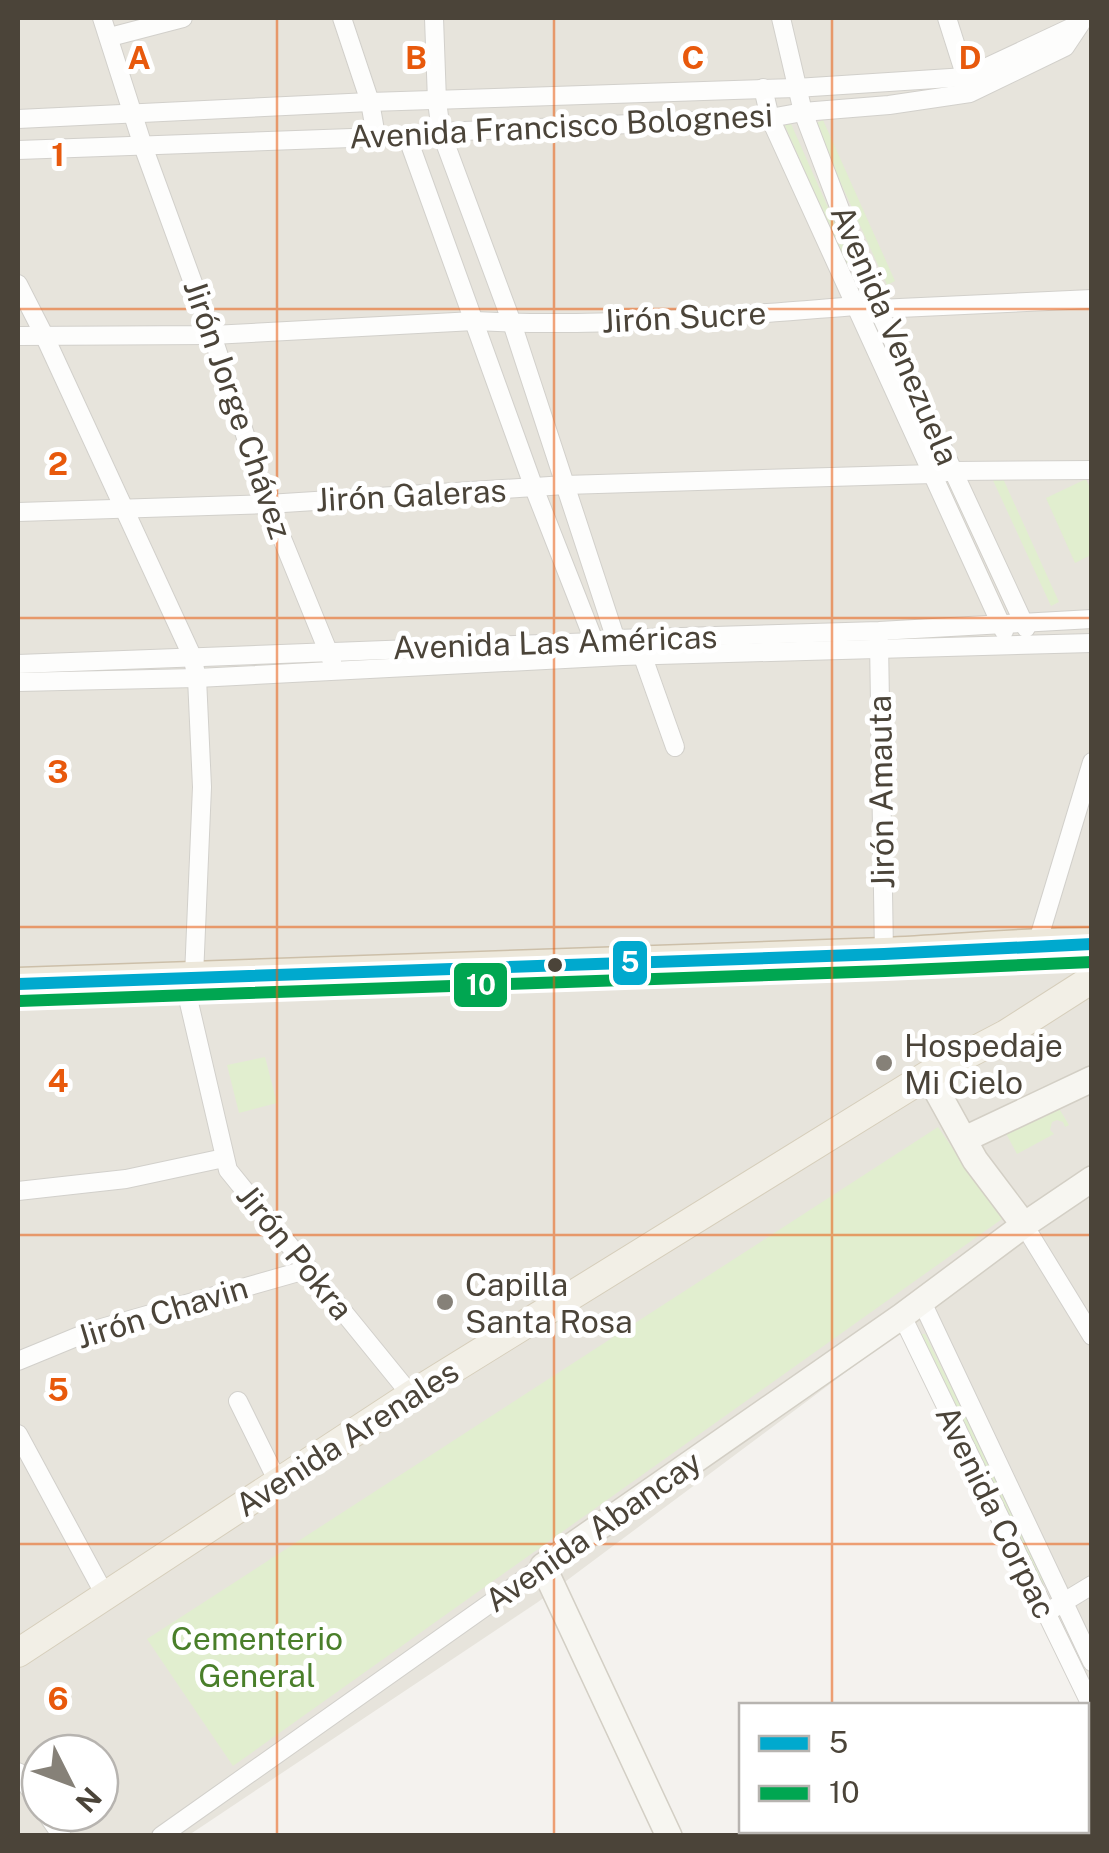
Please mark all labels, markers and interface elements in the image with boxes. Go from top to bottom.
text: A [127,39,151,76]
text: B [405,39,427,76]
text: C [682,39,704,76]
text: D [958,39,982,76]
street label: Avenida Francisco Bolognesi [348,96,774,156]
text: 1 [51,136,65,173]
street label: Avenida Venezuela [824,200,966,470]
street label: Jirón Jorge Chávez [176,275,300,543]
street label: Jirón Sucre [601,294,767,340]
text: 2 [48,445,68,482]
street label: Jirón Galeras [315,472,507,518]
street label: Avenida Las Américas [392,618,718,666]
street label: Jirón Amauta [861,695,901,889]
text: 3 [47,753,69,790]
line badge: 5 [611,939,649,987]
text: 5 [621,945,639,978]
unlabelled marker [545,955,565,975]
line badge: 10 [452,961,509,1009]
text: 10 [466,968,496,1001]
place label: Hospedaje Mi Cielo [904,1027,1063,1101]
marker: Hospedaje Mi Cielo [873,1052,895,1074]
text: 4 [48,1062,69,1099]
street label: Jirón Pokra [229,1177,361,1327]
place label: Capilla Santa Rosa [465,1266,633,1340]
street label: Jirón Chavin [72,1268,252,1356]
marker: Capilla Santa Rosa [434,1291,456,1313]
street label: Avenida Arenales [229,1352,465,1524]
text: 5 [47,1371,69,1408]
street label: Avenida Corpac [928,1400,1064,1624]
street label: Avenida Abancay [478,1443,708,1619]
park label: Cementerio General [171,1620,343,1694]
text: 6 [47,1680,69,1717]
legend [739,1703,1089,1833]
text: 5 [829,1724,848,1760]
north arrow [20,1733,120,1833]
text: 10 [829,1774,860,1810]
text: N [69,1781,109,1819]

